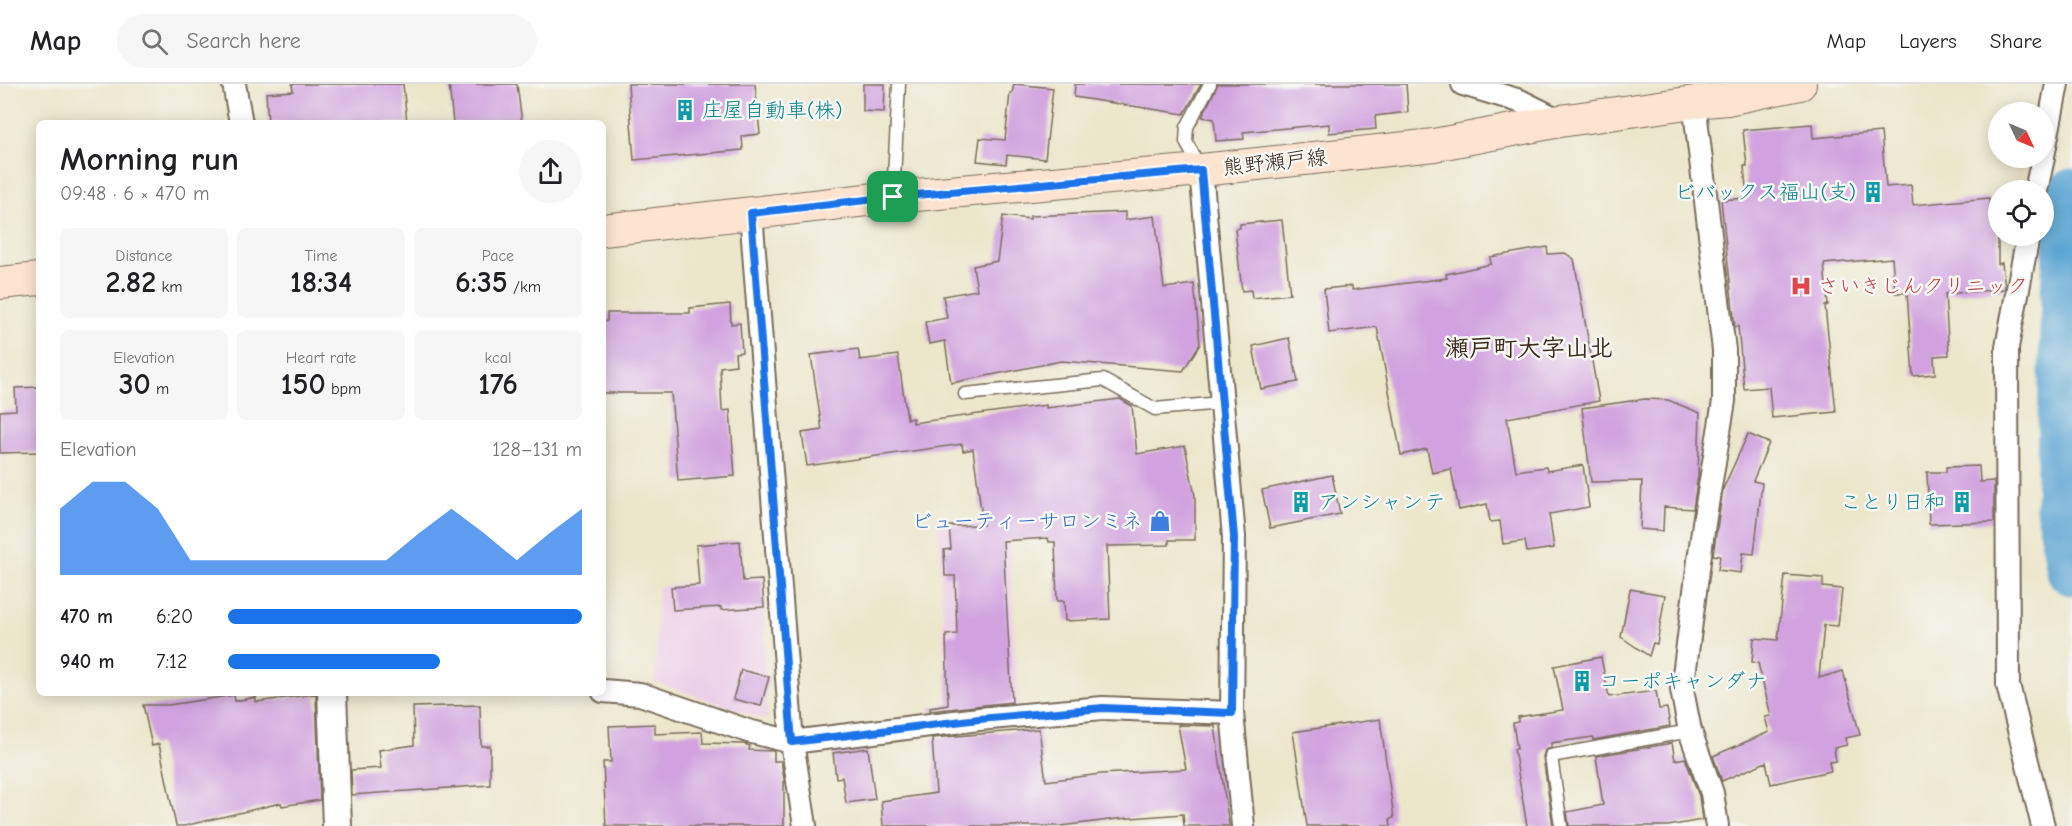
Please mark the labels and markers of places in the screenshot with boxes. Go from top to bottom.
building icon: 庄屋自動車(株) [673,98,697,122]
place label: 庄屋自動車(株) [702,98,843,122]
pin [867,171,918,222]
place label: ビバックス福山(支) [1674,180,1856,204]
building icon: ビバックス福山(支) [1861,180,1885,204]
hospital icon: さいきじんクリニック [1789,274,1813,298]
place label: さいきじんクリニック [1818,274,2028,298]
building icon: アンシャンテ [1289,490,1313,514]
place label: アンシャンテ [1318,490,1445,514]
place label: ことり日和 [1840,490,1945,514]
building icon: ことり日和 [1950,490,1974,514]
place label: ビューティーサロンミネ [911,509,1143,533]
shop icon: ビューティーサロンミネ [1148,509,1172,533]
building icon: コーポキャンダナ [1570,669,1594,693]
place label: コーポキャンダナ [1599,669,1766,693]

